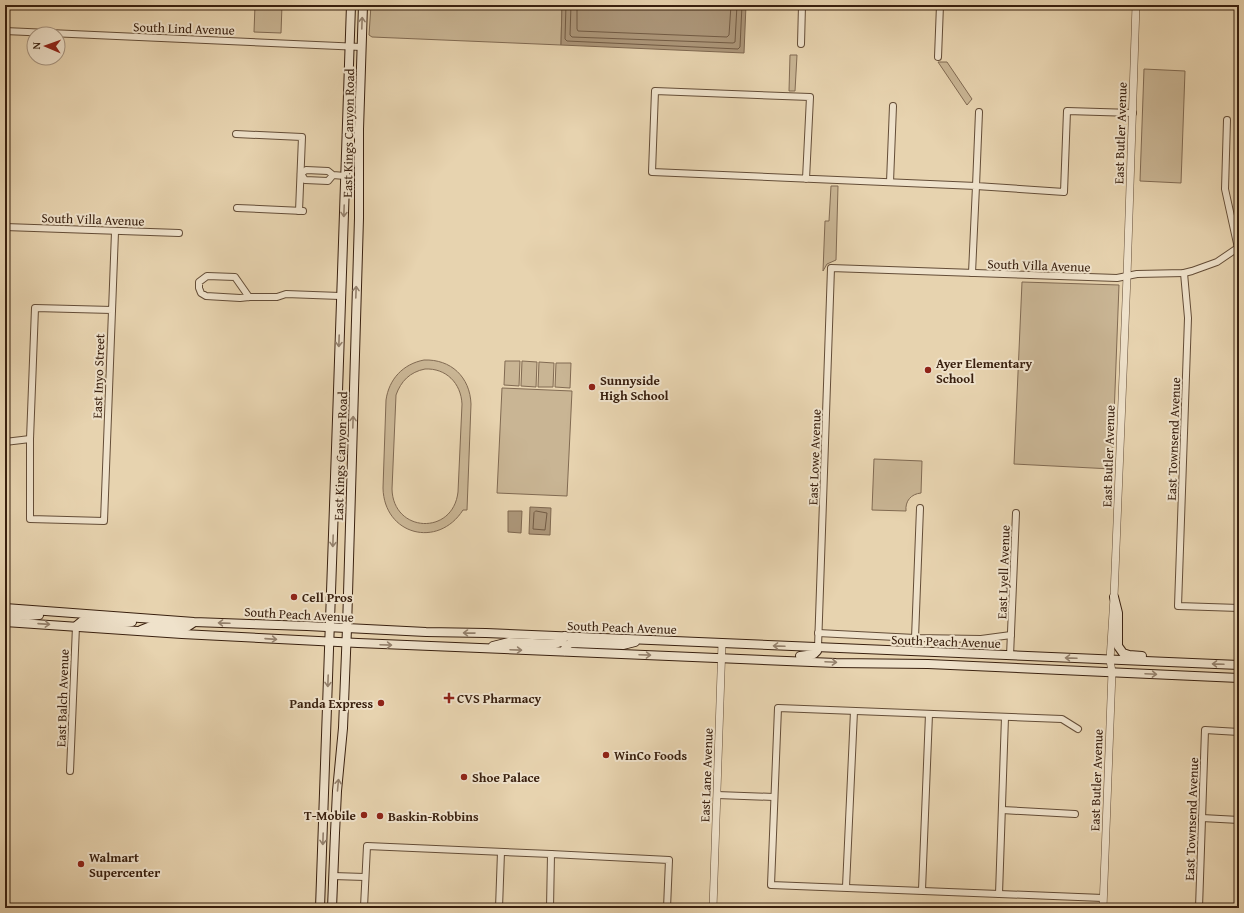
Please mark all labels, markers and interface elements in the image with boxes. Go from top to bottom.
street label: South Lind Avenue [133,17,235,40]
one-way arrow [358,17,366,30]
north arrow [26,26,66,66]
text: N [28,41,44,50]
street label: East Kings Canyon Road [338,68,359,198]
street label: East Butler Avenue [1109,82,1132,184]
one-way arrow [340,204,348,217]
street label: South Villa Avenue [41,208,145,231]
street label: South Villa Avenue [987,254,1091,277]
one-way arrow [353,286,360,299]
street label: East Inyo Street [88,333,109,419]
one-way arrow [335,334,343,347]
place label: Ayer Elementary School [936,354,1032,388]
marker: Ayer Elementary School [923,365,933,375]
place label: Sunnyside High School [600,371,669,405]
street label: East Townsend Avenue [1162,377,1185,501]
marker: Sunnyside High School [587,382,597,392]
street label: East Kings Canyon Road [329,391,352,521]
street label: East Butler Avenue [1097,405,1120,507]
street label: East Lowe Avenue [803,409,826,505]
one-way arrow [349,416,357,429]
street label: East Lyell Avenue [992,525,1015,619]
one-way arrow [330,534,337,547]
place label: Cell Pros [302,588,353,607]
marker: Cell Pros [289,592,299,602]
street label: South Peach Avenue [244,602,354,627]
street label: South Peach Avenue [567,616,677,639]
one-way arrow [218,619,231,627]
one-way arrow [37,621,50,628]
one-way arrow [463,629,476,637]
street label: South Peach Avenue [891,630,1001,653]
one-way arrow [264,635,277,642]
one-way arrow [379,641,392,648]
one-way arrow [773,642,786,649]
one-way arrow [509,646,522,653]
street label: East Balch Avenue [51,649,74,747]
one-way arrow [638,651,651,659]
one-way arrow [1065,654,1078,662]
one-way arrow [824,659,837,666]
one-way arrow [1212,660,1225,668]
one-way arrow [1144,670,1157,678]
one-way arrow [324,674,332,687]
place label: CVS Pharmacy [457,689,541,708]
marker: CVS Pharmacy [444,693,454,703]
place label: Panda Express [290,694,373,713]
marker: Panda Express [376,698,386,708]
street label: East Lane Avenue [695,728,718,822]
street label: East Butler Avenue [1085,729,1108,831]
place label: WinCo Foods [614,746,687,765]
marker: WinCo Foods [601,750,611,760]
street label: East Townsend Avenue [1180,757,1203,881]
place label: Shoe Palace [472,768,540,787]
marker: Shoe Palace [459,772,469,782]
one-way arrow [334,779,341,792]
place label: T-Mobile [304,806,356,825]
place label: Baskin-Robbins [388,807,479,826]
marker: T-Mobile [359,810,369,820]
marker: Baskin-Robbins [375,811,385,821]
one-way arrow [319,832,326,845]
place label: Walmart Supercenter [89,848,160,882]
marker: Walmart Supercenter [76,859,86,869]

